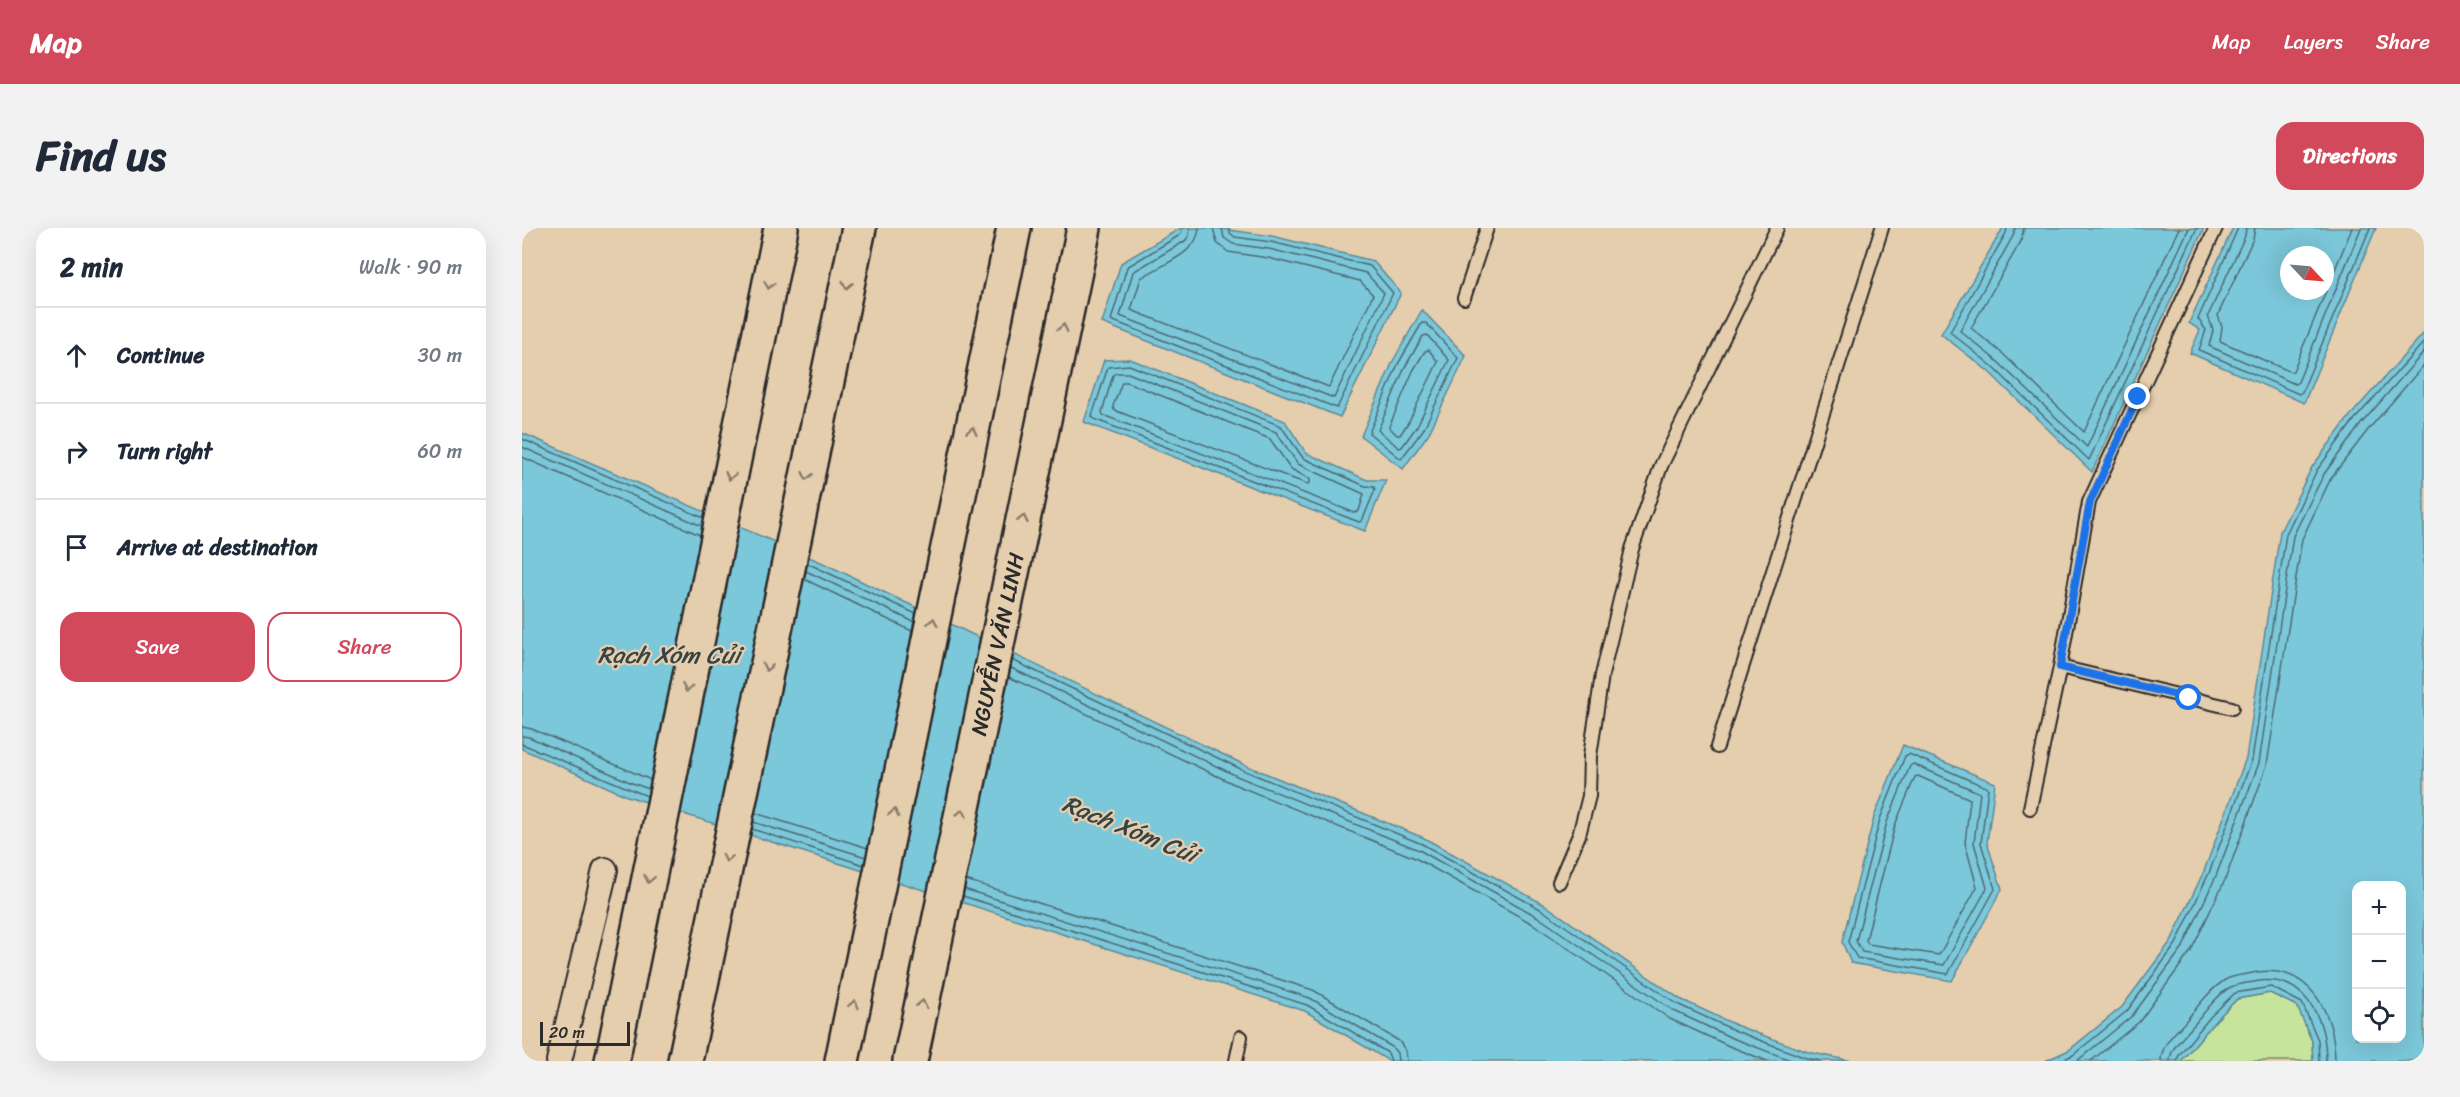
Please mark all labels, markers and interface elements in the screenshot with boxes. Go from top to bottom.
text: Map [30,18,82,67]
text: Map [2212,23,2251,61]
text: Layers [2284,23,2343,61]
text: Share [2376,23,2430,61]
text: Find us [36,119,166,193]
button: Directions [2276,122,2424,190]
text: 2 min [60,244,123,290]
north arrow [2280,246,2334,300]
text: Walk · 90 m [359,250,462,285]
one-way arrow [763,280,776,290]
one-way arrow [841,280,854,290]
one-way arrow [1056,324,1069,334]
text: Continue [117,336,205,375]
text: 30 m [418,338,462,373]
icon: ahead [60,339,93,372]
route end [2124,383,2150,409]
one-way arrow [965,426,978,436]
text: Turn right [117,432,212,471]
text: 60 m [417,434,462,469]
icon: right [60,435,93,468]
one-way arrow [725,471,738,481]
one-way arrow [801,471,814,481]
one-way arrow [1016,514,1029,524]
text: Arrive at destination [117,528,318,567]
icon: arrive [60,531,93,564]
street label: NGUYỄN VĂN LINH [959,548,1036,739]
button: Save [60,612,255,682]
button: Share [267,612,462,682]
one-way arrow [926,617,939,627]
water label: Rạch Xóm Củi [598,634,745,676]
one-way arrow [761,662,774,672]
one-way arrow [682,683,695,693]
route start [2175,684,2201,710]
water label: Rạch Xóm Củi [1056,783,1208,877]
one-way arrow [886,808,899,818]
one-way arrow [955,808,968,818]
one-way arrow [721,853,734,863]
one-way arrow [643,874,656,884]
map controls [2352,881,2406,1043]
button: + [2352,881,2406,935]
button: − [2352,935,2406,989]
button: locate [2352,989,2406,1043]
one-way arrow [847,999,860,1009]
one-way arrow [915,999,928,1009]
text: 20 m [549,1018,585,1047]
scale bar [540,1019,630,1046]

